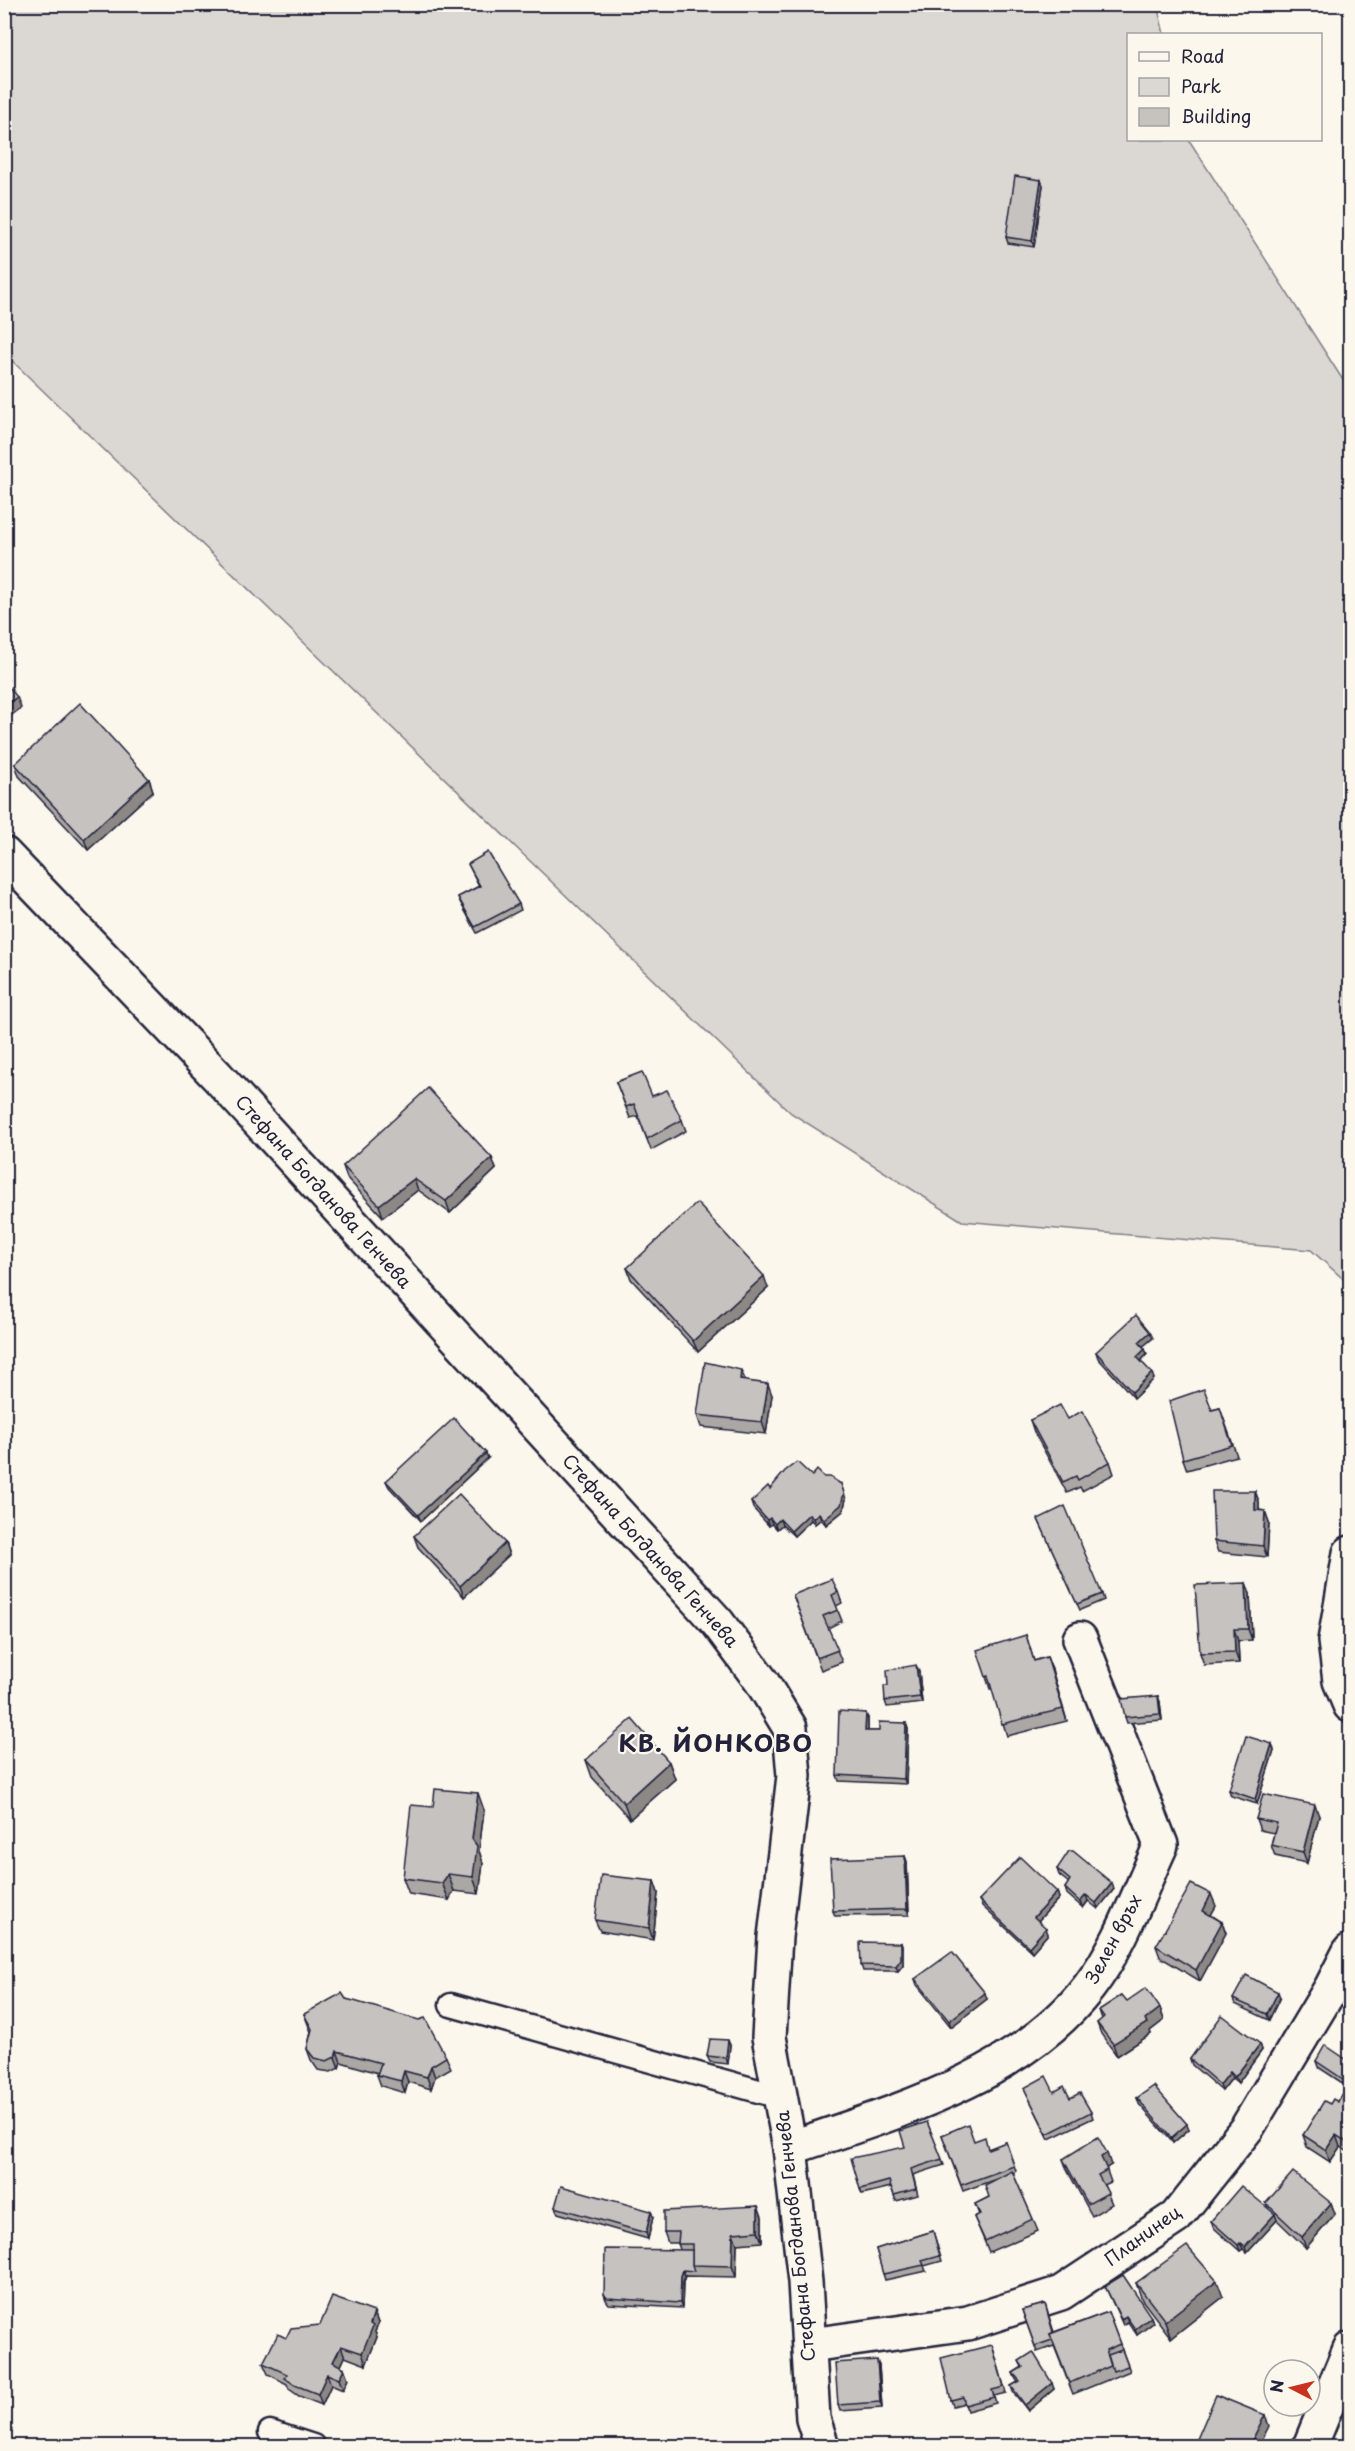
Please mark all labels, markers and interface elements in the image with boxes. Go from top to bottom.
legend [1127,33,1322,141]
text: Road [1181,42,1225,69]
text: Park [1181,72,1221,99]
text: Building [1181,102,1251,129]
street label: Стефана Богданова Генчева [230,1088,419,1294]
street label: Стефана Богданова Генчева [557,1447,746,1653]
district label: КВ. ЙОНКОВО [619,1724,813,1760]
street label: Зелен връх [1078,1889,1148,1988]
street label: Стефана Богданова Генчева [768,2109,821,2363]
street label: Планинец [1098,2198,1186,2272]
north arrow [1262,2358,1322,2418]
text: N [1263,2378,1289,2394]

